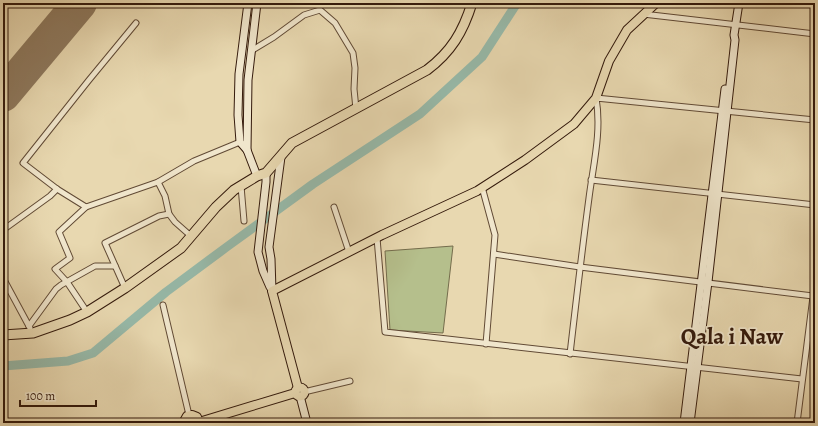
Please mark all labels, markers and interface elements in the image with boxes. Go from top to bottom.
district label: Qala i Naw [681,321,784,352]
scale bar [20,382,96,408]
text: 100 m [26,388,55,404]

